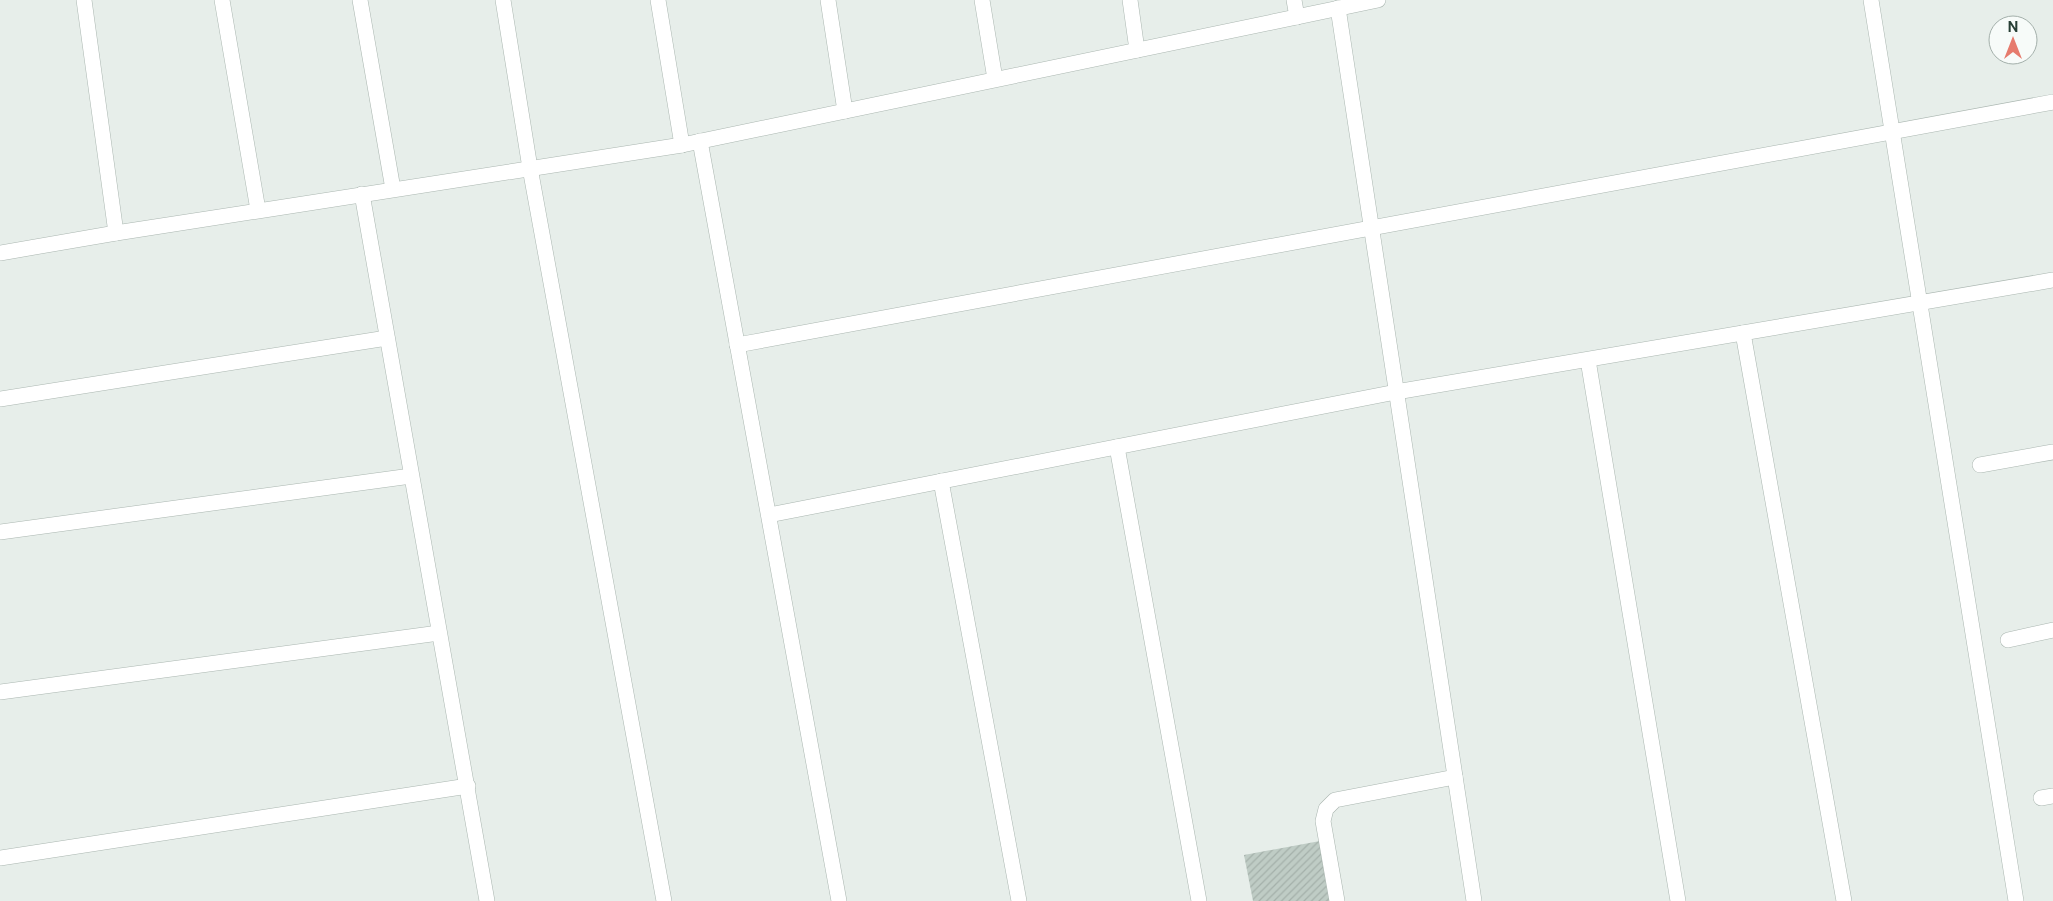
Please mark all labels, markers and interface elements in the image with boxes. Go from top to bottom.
north arrow [1988,15,2038,65]
text: N [2008,19,2018,35]

